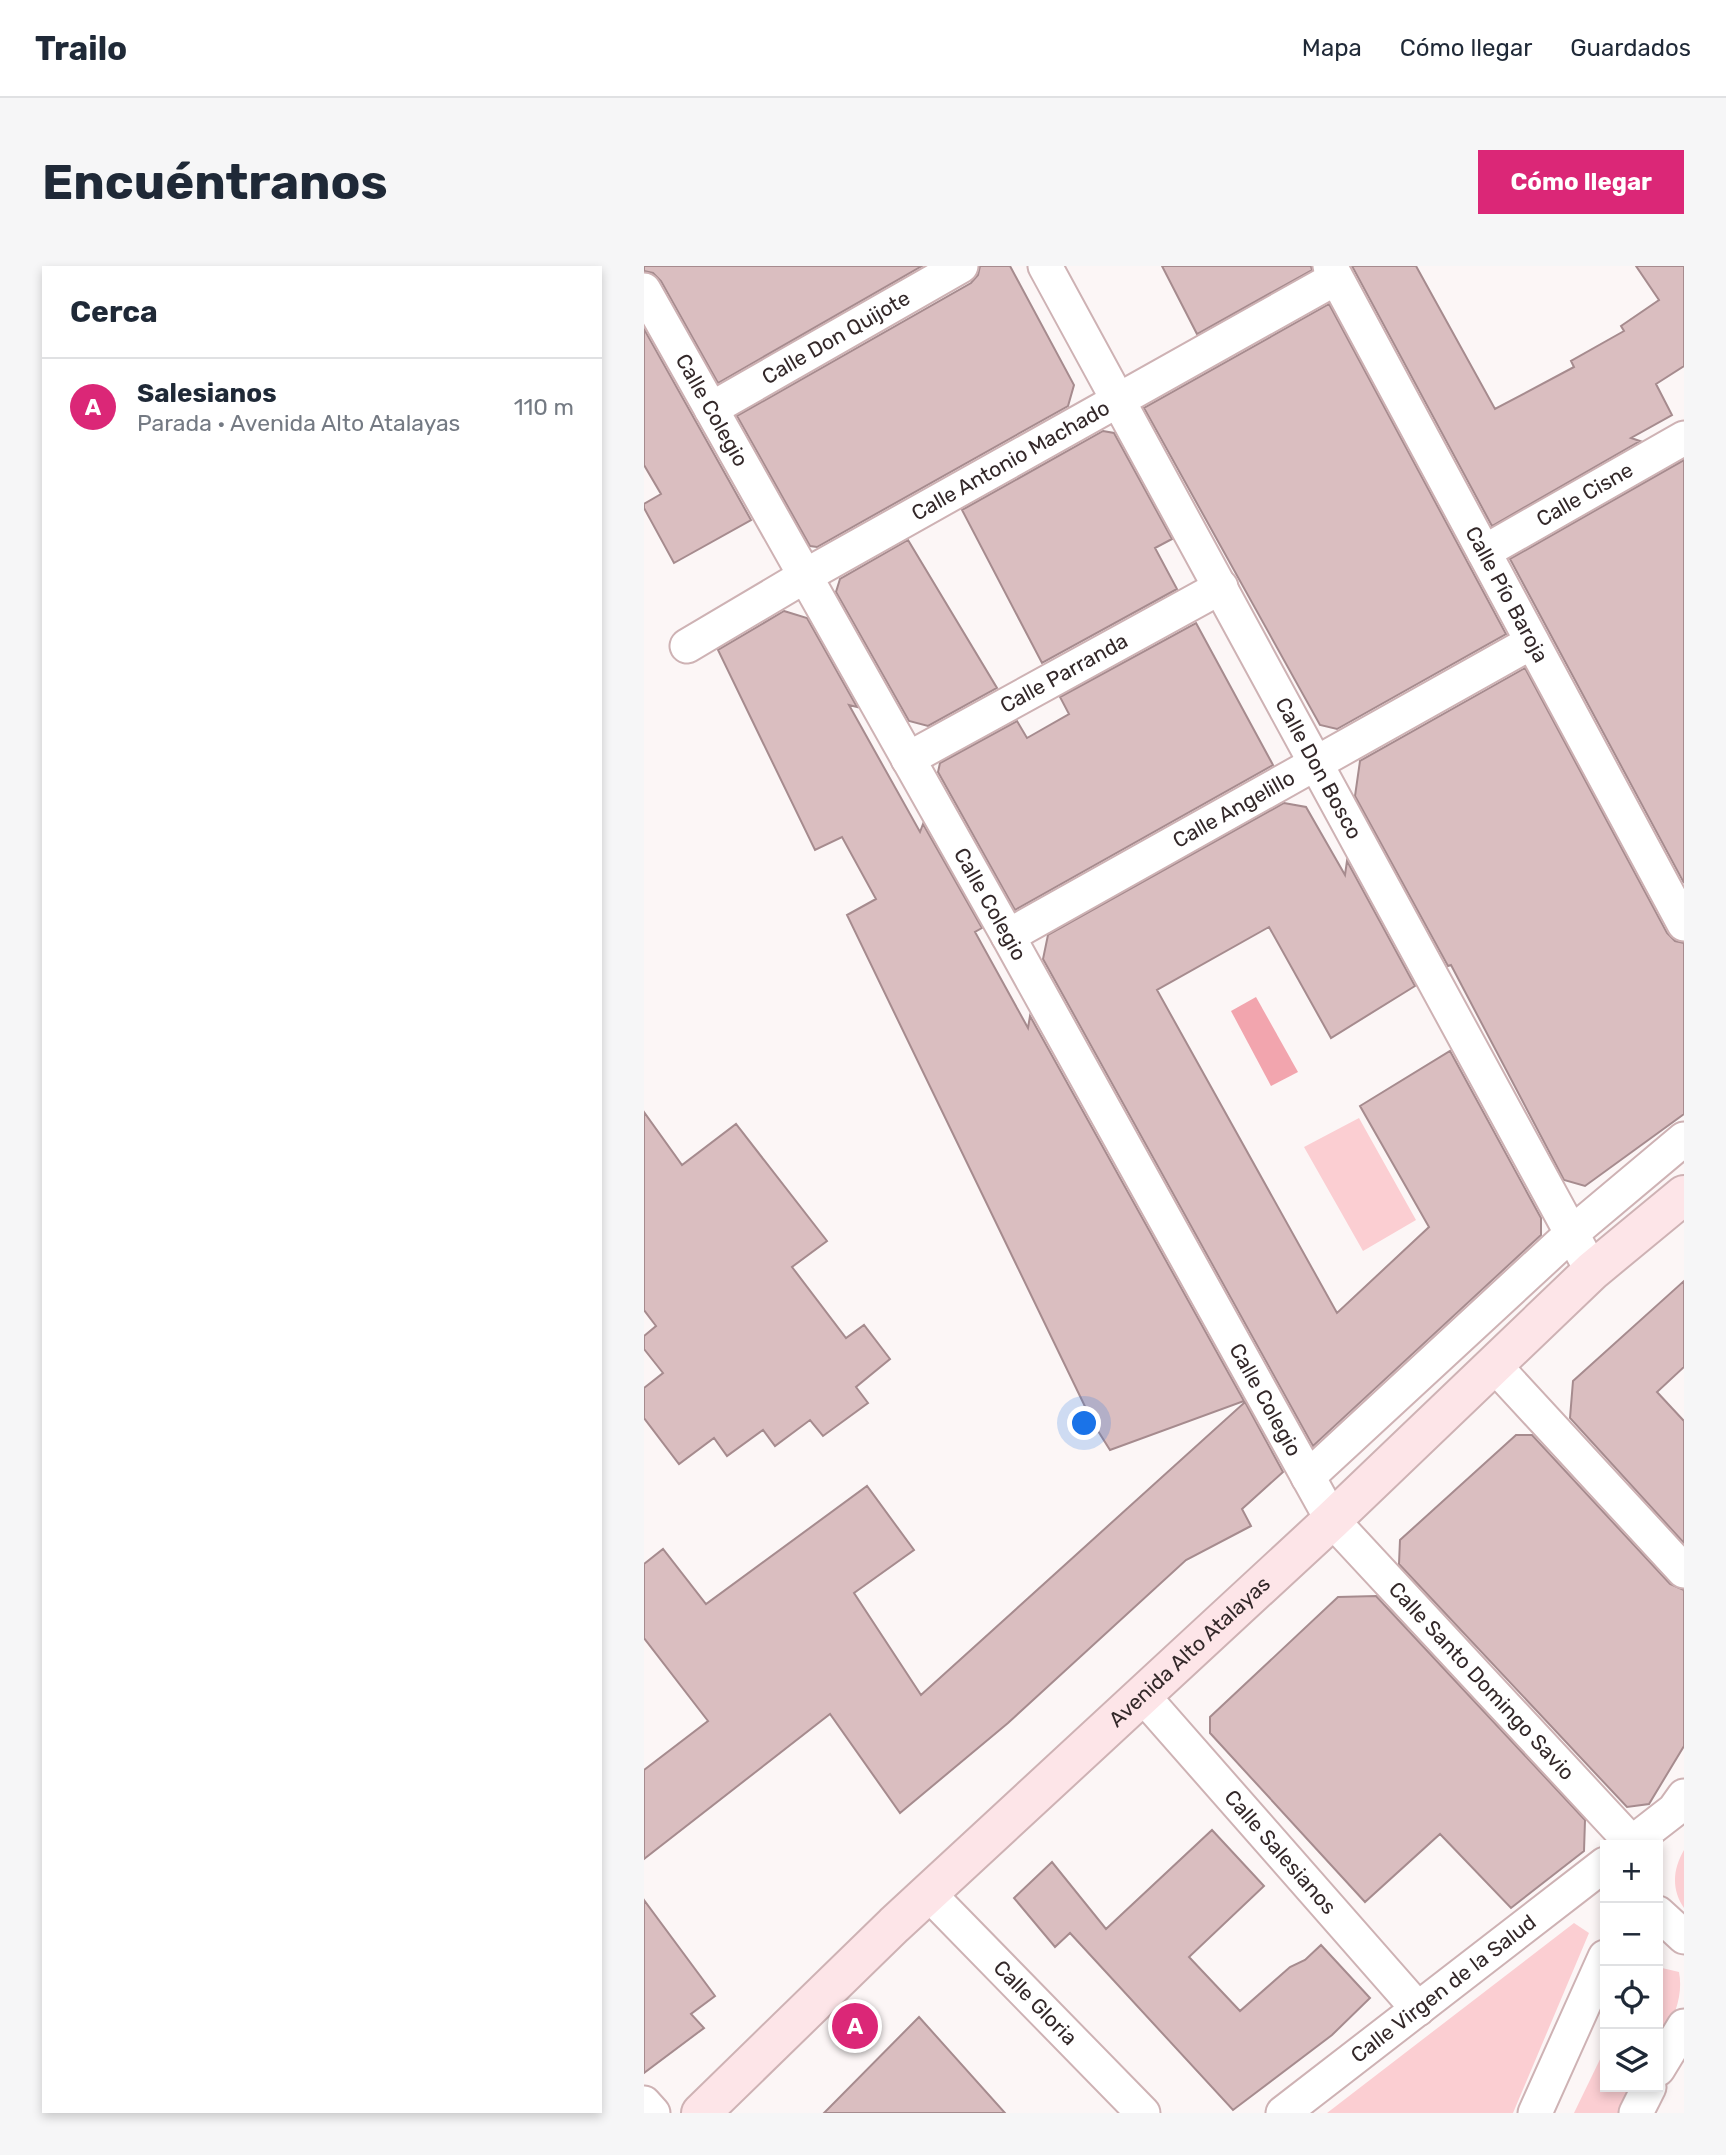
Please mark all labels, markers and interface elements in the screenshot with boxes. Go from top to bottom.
text: Trailo [35,29,127,68]
text: Mapa [1302,34,1362,62]
text: Cómo llegar [1400,34,1532,62]
text: Guardados [1570,34,1691,62]
button: Cómo llegar [1478,150,1684,214]
text: Encuéntranos [42,153,388,211]
street label: Calle Don Quijote [757,285,914,389]
text: Cerca [70,294,158,330]
street label: Calle Colegio [671,349,754,471]
text: Salesianos [137,378,277,409]
text: A [85,393,101,421]
text: 110 m [514,393,574,421]
street label: Calle Antonio Machado [907,395,1114,526]
text: Parada · Avenida Alto Atalayas [137,409,460,437]
street label: Calle Cisne [1532,457,1637,531]
street label: Calle Pío Baroja [1460,522,1554,667]
street label: Calle Parranda [996,628,1132,718]
street label: Calle Don Bosco [1270,693,1368,843]
street label: Calle Angelillo [1168,765,1299,853]
street label: Calle Colegio [949,843,1032,965]
street label: Calle Colegio [1224,1339,1307,1461]
your location [1067,1406,1101,1440]
street label: Avenida Alto Atalayas [1104,1571,1275,1732]
street label: Calle Santo Domingo Savio [1384,1576,1580,1785]
street label: Calle Salesianos [1219,1785,1342,1919]
map controls [1600,1840,1663,2092]
button: + [1600,1840,1663,1903]
button: − [1600,1903,1663,1966]
street label: Calle Virgen de la Salud [1346,1909,1541,2068]
street label: Calle Gloria [989,1955,1083,2050]
button: locate [1600,1966,1663,2029]
pin: A [832,2000,878,2052]
button: layers [1600,2029,1663,2092]

